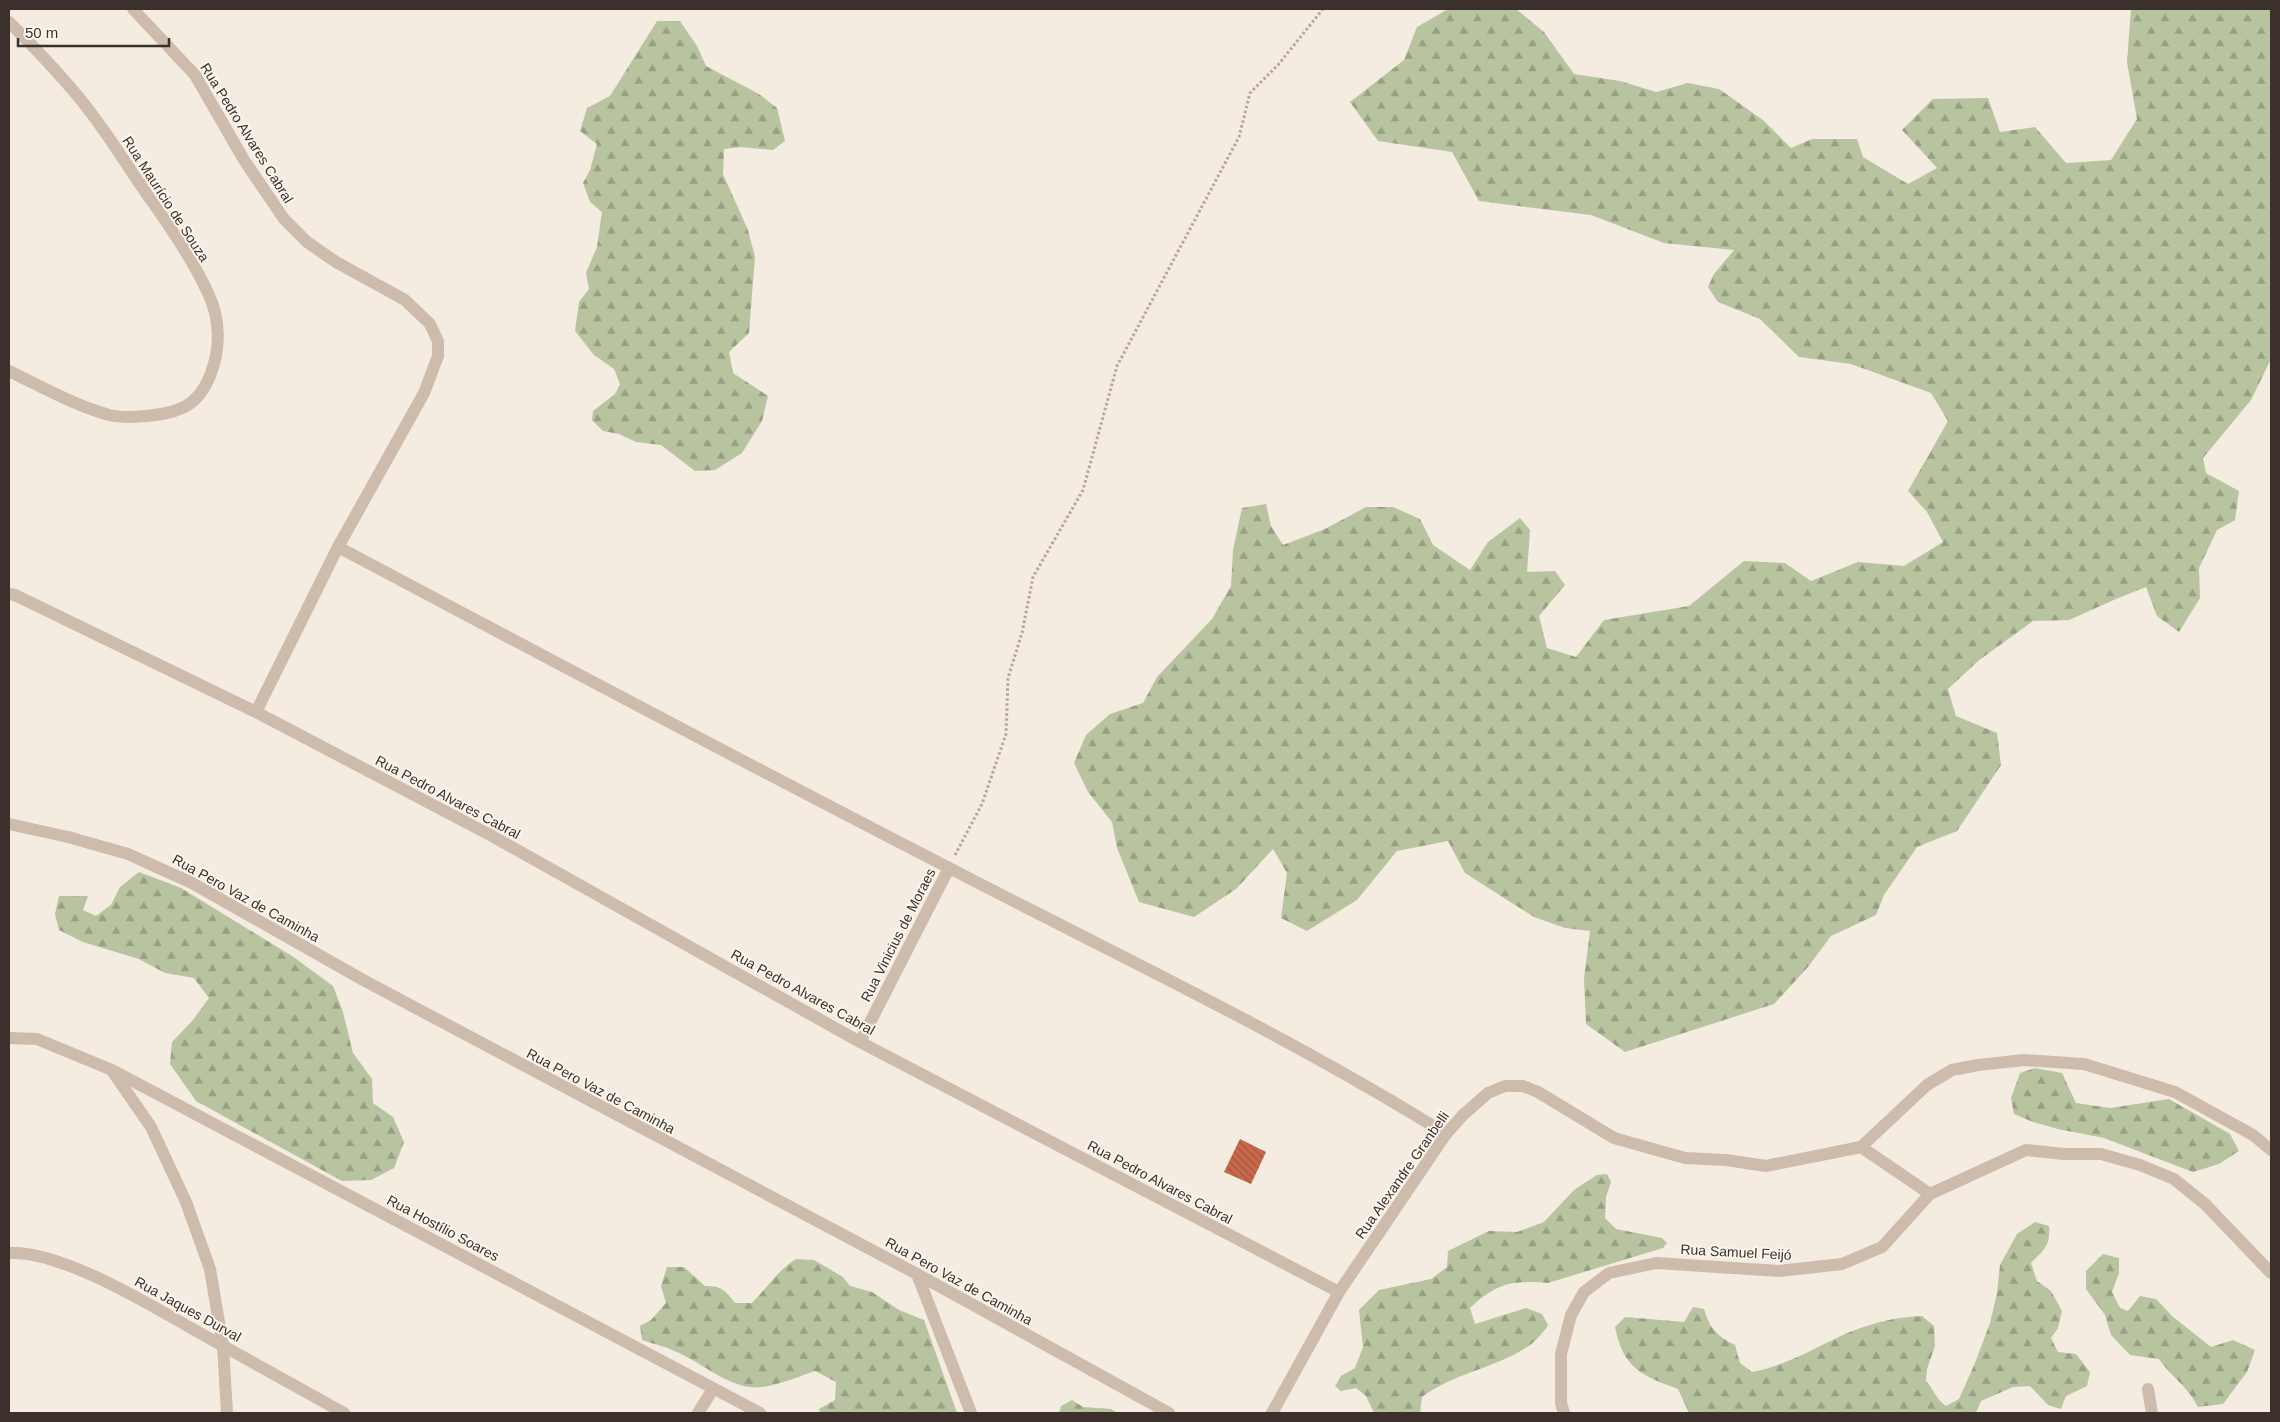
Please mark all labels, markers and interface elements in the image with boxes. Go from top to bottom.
scale bar [18,15,169,47]
text: 50 m [25,24,58,41]
street label: Rua Pedro Alvares Cabral [197,60,297,206]
street label: Rua Maurício de Souza [119,133,213,265]
street label: Rua Pedro Alvares Cabral [373,752,523,842]
street label: Rua Pero Vaz de Caminha [170,851,322,945]
street label: Rua Vinicius de Moraes [857,866,939,1004]
street label: Rua Pedro Alvares Cabral [728,946,878,1038]
street label: Rua Pero Vaz de Caminha [524,1045,678,1137]
street label: Rua Alexandre Granbelli [1352,1108,1452,1242]
street label: Rua Pedro Alvares Cabral [1085,1137,1235,1227]
street label: Rua Hostílio Soares [384,1192,502,1264]
street label: Rua Pero Vaz de Caminha [883,1234,1035,1328]
street label: Rua Samuel Feijó [1680,1241,1792,1263]
street label: Rua Jaques Durval [132,1273,244,1345]

